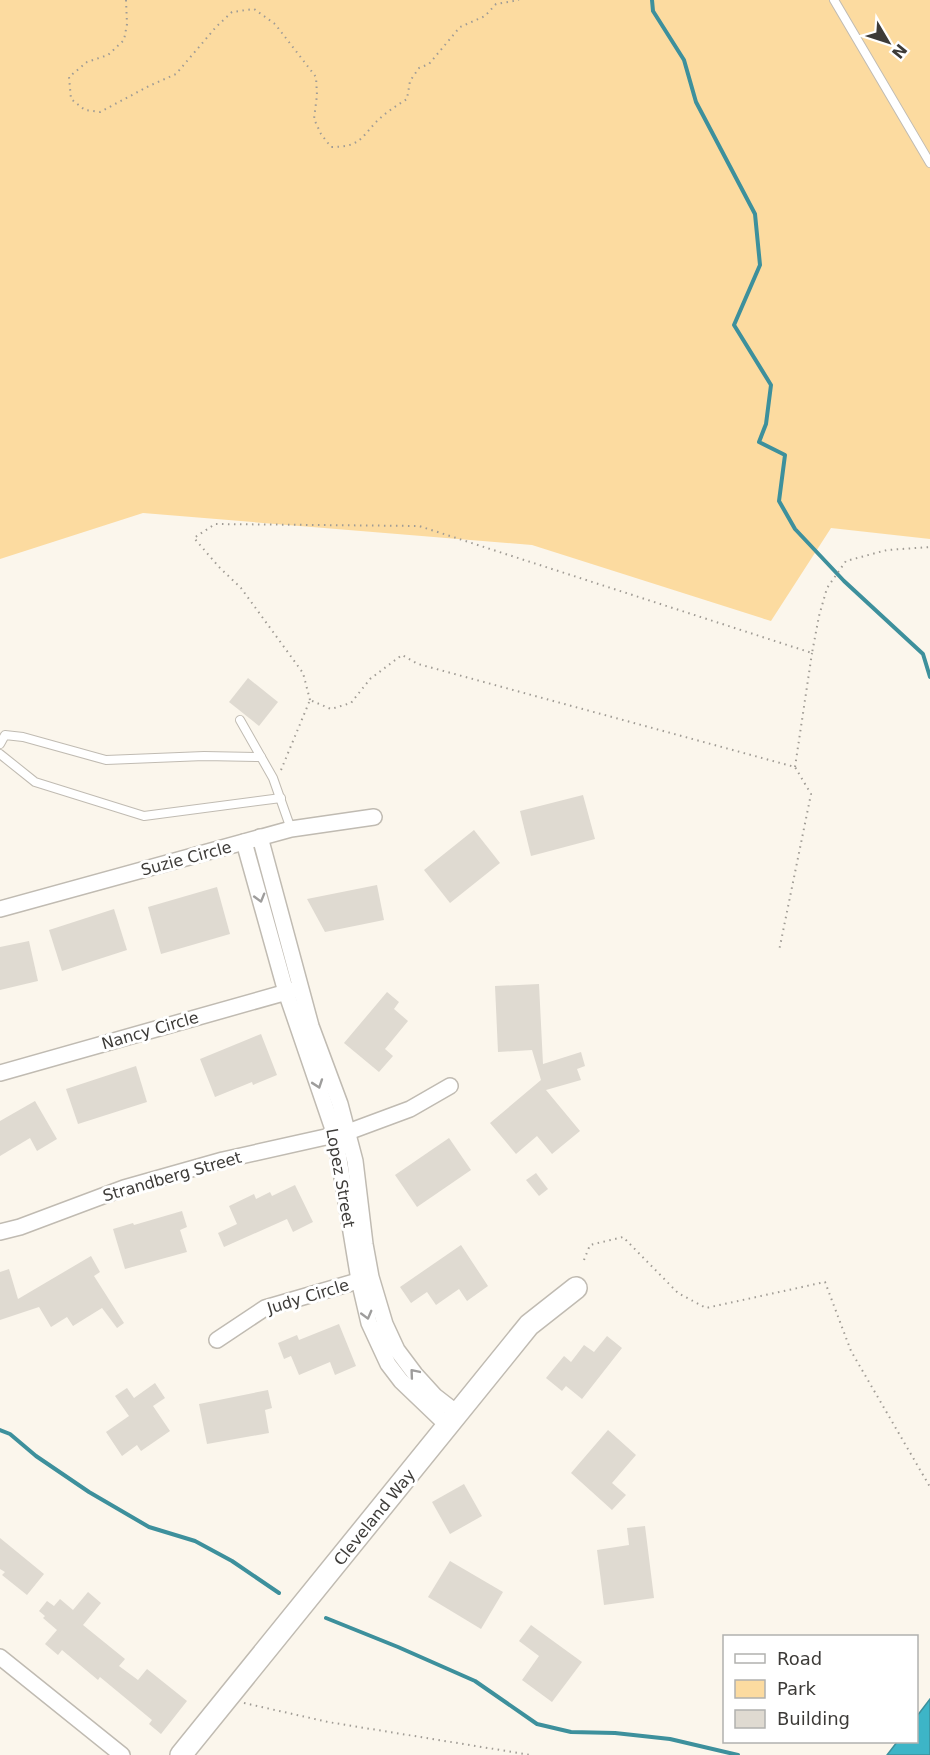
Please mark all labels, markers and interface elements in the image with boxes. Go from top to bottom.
north arrow [858,12,918,72]
text: N [888,40,911,62]
street label: Suzie Circle [139,837,234,880]
one-way arrow [253,892,265,903]
street label: Nancy Circle [99,1008,201,1053]
one-way arrow [310,1078,323,1089]
street label: Lopez Street [322,1127,359,1229]
street label: Strandberg Street [101,1148,244,1205]
street label: Judy Circle [264,1275,351,1318]
one-way arrow [360,1310,373,1320]
one-way arrow [411,1369,422,1380]
street label: Cleveland Way [330,1465,419,1569]
legend [723,1635,918,1743]
text: Road [777,1648,822,1669]
text: Park [777,1678,816,1699]
text: Building [777,1708,850,1729]

